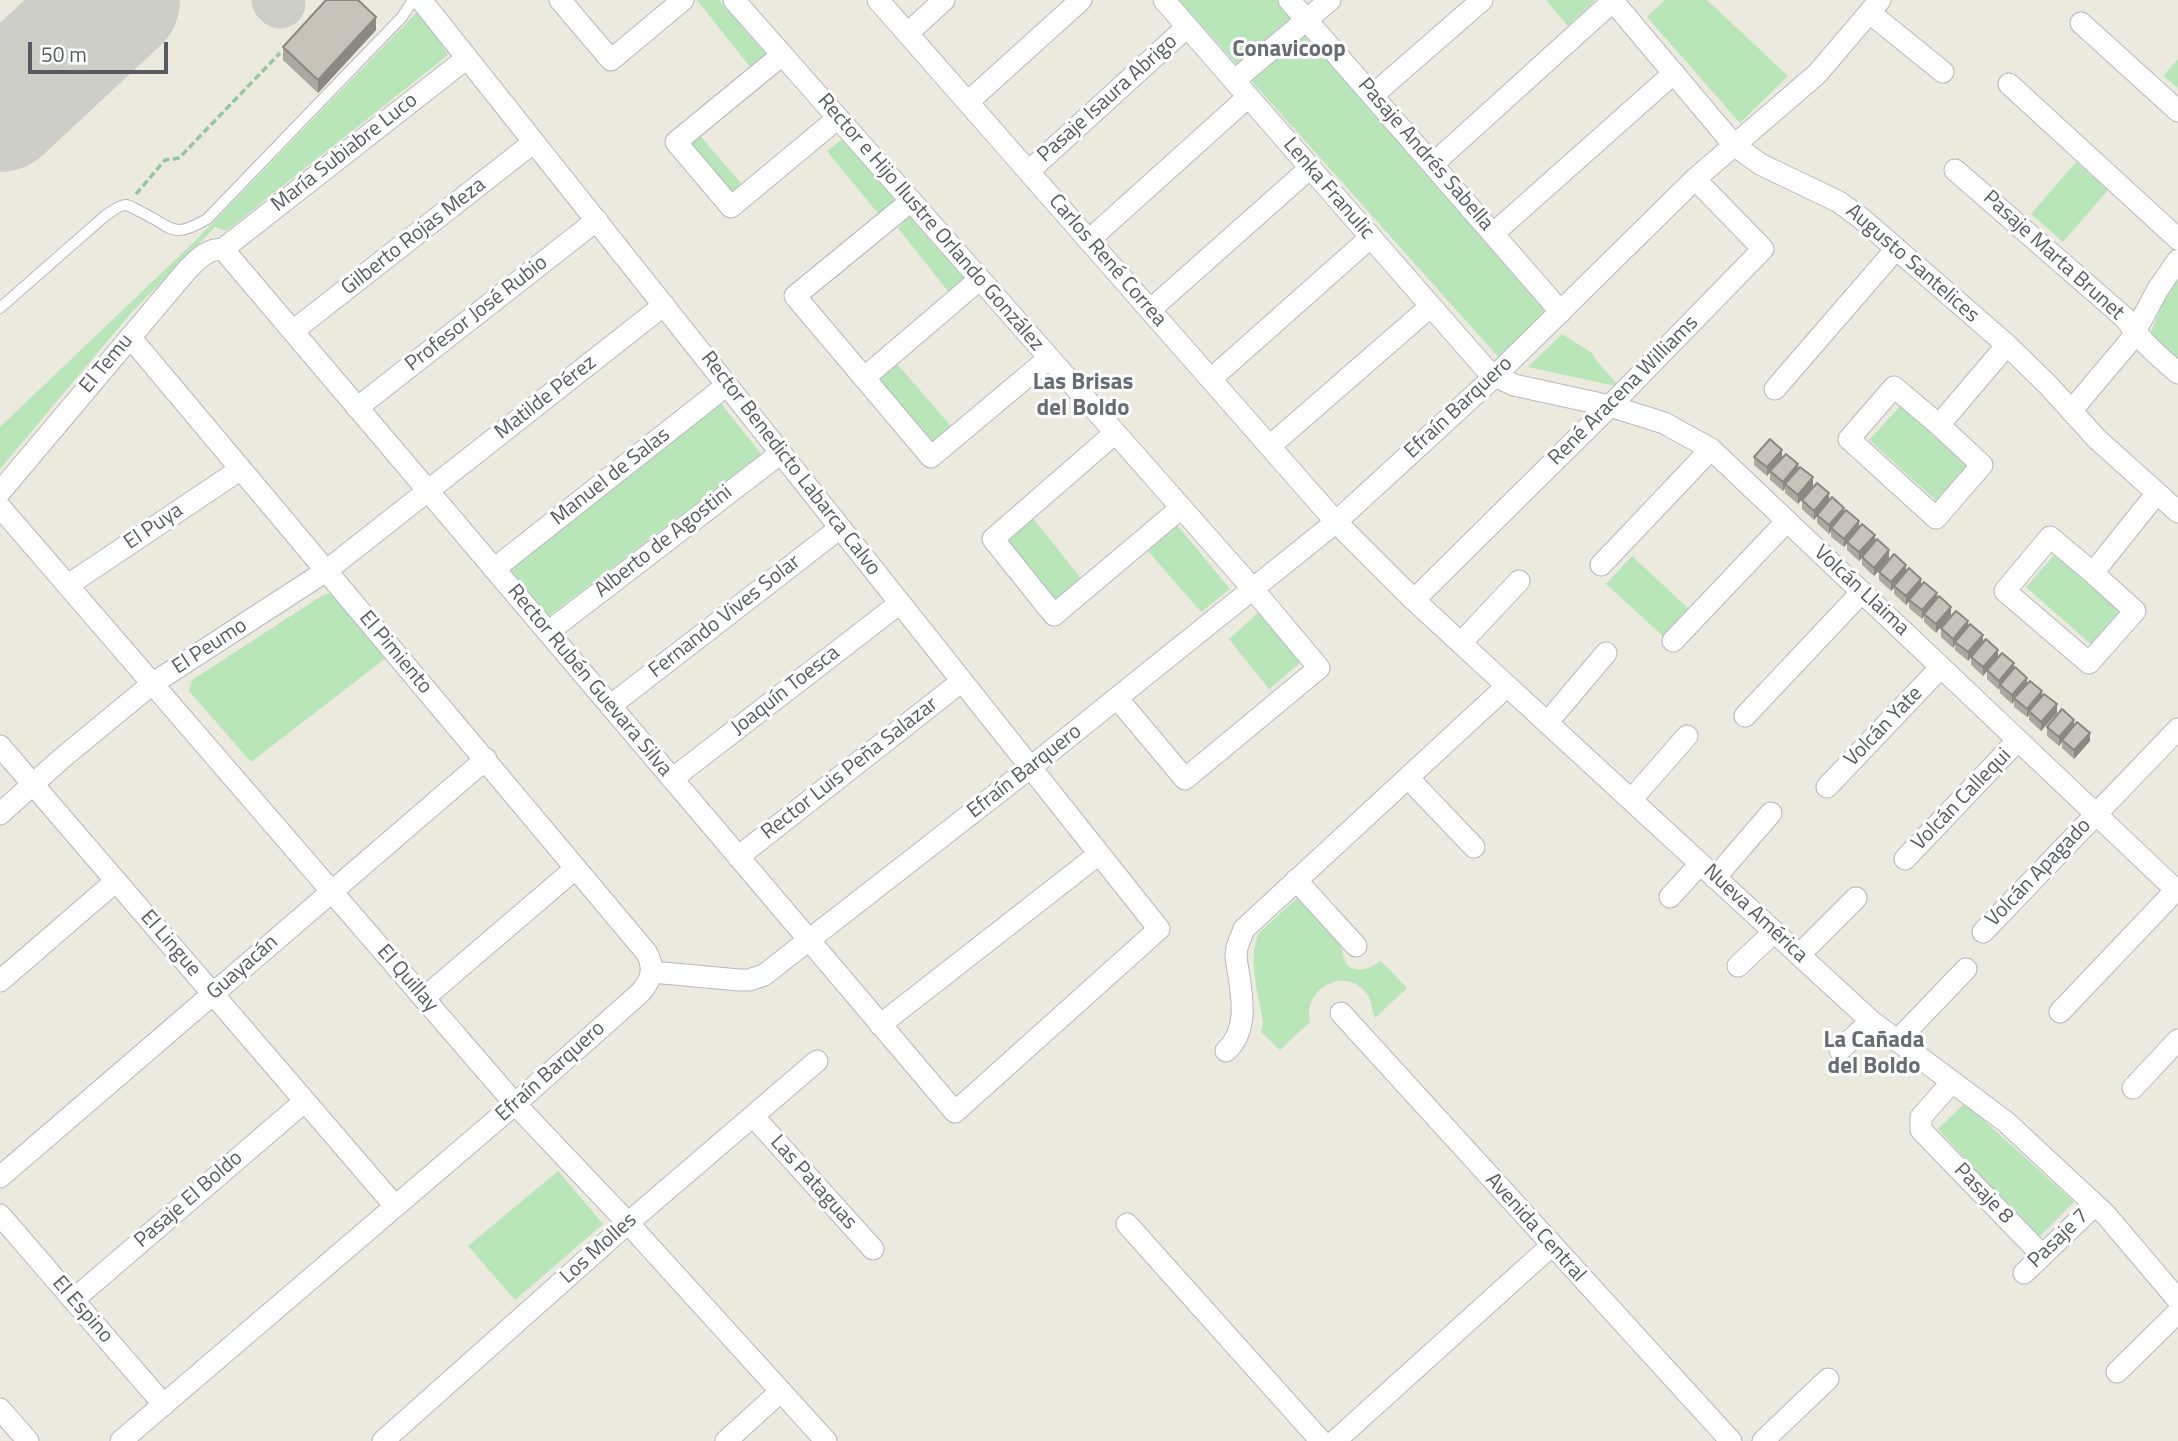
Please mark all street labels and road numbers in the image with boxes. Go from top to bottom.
street label: Pasaje Isaura Abrigo [1033,30,1183,168]
street label: Pasaje Andrés Sabella [1352,74,1498,236]
street label: María Subiabre Luco [267,88,423,218]
street label: Rector e Hijo Ilustre Orlando González [811,89,1049,357]
street label: Lenka Franulic [1277,133,1379,245]
street label: Gilberto Rojas Meza [337,173,491,301]
street label: Pasaje Marta Brunet [1977,186,2129,326]
street label: Carlos René Correa [1043,190,1171,332]
street label: Augusto Santelices [1840,199,1984,329]
street label: Profesor José Rubio [401,251,553,377]
street label: René Aracena Williams [1544,311,1704,471]
street label: El Temu [75,329,139,399]
street label: Rector Benedicto Labarca Calvo [695,347,885,581]
street label: Matilde Pérez [490,351,602,445]
street label: Efraín Barquero [1400,352,1518,464]
street label: Manuel de Salas [546,423,676,531]
street label: Alberto de Agostini [590,481,738,603]
street label: El Puya [120,498,188,556]
street label: Volcán Llaima [1808,540,1914,642]
street label: Fernando Vives Solar [644,550,806,684]
street label: Rector Rubén Guevara Silva [501,580,677,782]
street label: El Pimiento [353,606,437,700]
street label: El Peumo [168,614,252,680]
street label: Joaquín Toesca [727,641,845,741]
street label: Volcán Yate [1840,682,1928,772]
street label: Rector Luis Peña Salazar [757,692,943,846]
street label: Efraín Barquero [963,720,1087,824]
street label: Volcán Callequi [1907,744,2017,856]
street label: Volcán Apagado [1981,814,2097,932]
street label: Nueva América [1698,859,1812,969]
street label: El Lingue [134,906,206,982]
street label: Guayacán [202,930,284,1006]
street label: El Quillay [371,940,443,1018]
street label: Efraín Barquero [491,1016,611,1128]
street label: Las Pataguas [764,1131,862,1235]
street label: Pasaje El Boldo [130,1146,248,1254]
street label: Pasaje 8 [1948,1158,2018,1230]
street label: Avenida Central [1480,1168,1590,1288]
street label: Pasaje 7 [2023,1204,2095,1274]
street label: Los Molles [556,1208,642,1290]
street label: El Espino [46,1271,118,1349]

